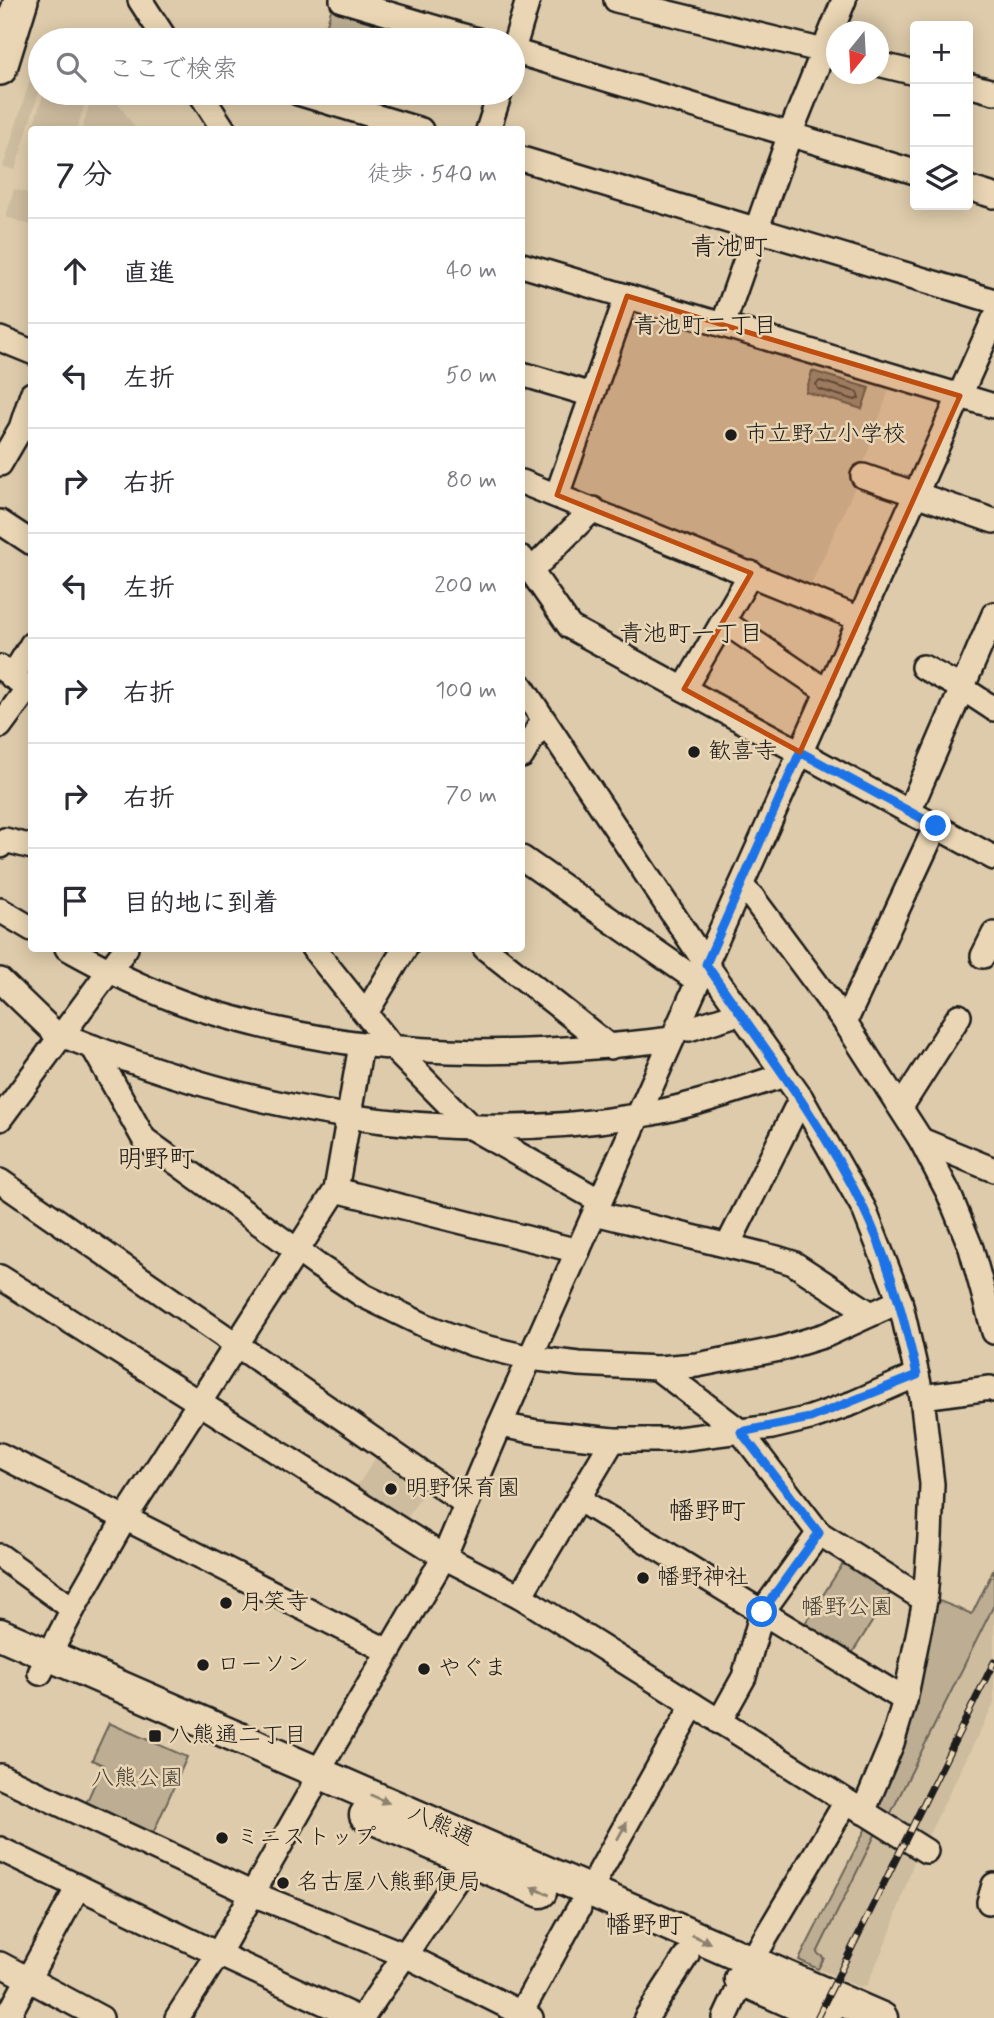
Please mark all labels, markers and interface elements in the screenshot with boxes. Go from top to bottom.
north arrow [826,21,889,84]
map controls [910,21,973,210]
button: + [910,21,973,84]
search box [28,28,525,105]
icon: search [52,48,90,86]
text: ここで検索 [108,53,238,87]
button: − [910,84,973,147]
button: layers [910,147,973,210]
text: 7 分 [56,156,112,195]
text: 徒歩 · 540 m [367,160,497,190]
district label: 青池町 [690,231,768,265]
icon: ahead [56,252,94,290]
text: 40 m [446,256,497,286]
text: 直進 [123,257,175,291]
district label: 青池町二丁目 [633,311,777,342]
icon: left [56,357,94,395]
text: 50 m [446,361,497,391]
text: 左折 [123,362,175,396]
place label: 市立野立小学校 [745,420,906,450]
marker: 市立野立小学校 [723,427,739,443]
icon: right [56,462,94,500]
text: 80 m [446,466,497,496]
text: 右折 [123,467,175,501]
icon: left [56,567,94,605]
text: 200 m [434,571,497,601]
text: 左折 [123,572,175,606]
district label: 青池町一丁目 [619,619,763,650]
icon: right [56,672,94,710]
text: 100 m [435,676,497,706]
text: 右折 [123,677,175,711]
place label: 歓喜寺 [708,737,777,767]
marker: 歓喜寺 [686,744,702,760]
icon: right [56,777,94,815]
text: 70 m [445,781,497,811]
text: 右折 [123,782,175,816]
route end [920,810,951,841]
icon: arrive [56,882,94,920]
text: 目的地に到着 [123,887,279,921]
district label: 明野町 [117,1143,195,1177]
place label: 明野保育園 [405,1474,520,1504]
marker: 明野保育園 [383,1481,399,1497]
district label: 幡野町 [668,1495,746,1529]
place label: 幡野神社 [657,1563,749,1593]
marker: 幡野神社 [635,1570,651,1586]
place label: 月笑寺 [240,1588,309,1618]
park label: 幡野公園 [801,1593,893,1623]
marker: 月笑寺 [218,1595,234,1611]
route start [746,1596,777,1627]
place label: ローソン [217,1650,309,1680]
place label: やぐま [438,1654,507,1684]
marker: ローソン [195,1657,211,1673]
marker: やぐま [416,1661,432,1677]
place label: 八熊通二丁目 [169,1721,307,1751]
marker: 八熊通二丁目 [147,1728,163,1744]
park label: 八熊公園 [91,1764,183,1794]
one-way arrow [370,1793,390,1805]
street label: 八熊通 [403,1798,479,1854]
one-way arrow [616,1821,628,1841]
place label: ミニストップ [236,1823,376,1853]
marker: ミニストップ [214,1830,230,1846]
place label: 名古屋八熊郵便局 [297,1868,481,1898]
marker: 名古屋八熊郵便局 [275,1875,291,1891]
one-way arrow [529,1885,550,1896]
district label: 幡野町 [605,1909,683,1943]
one-way arrow [690,1934,711,1945]

